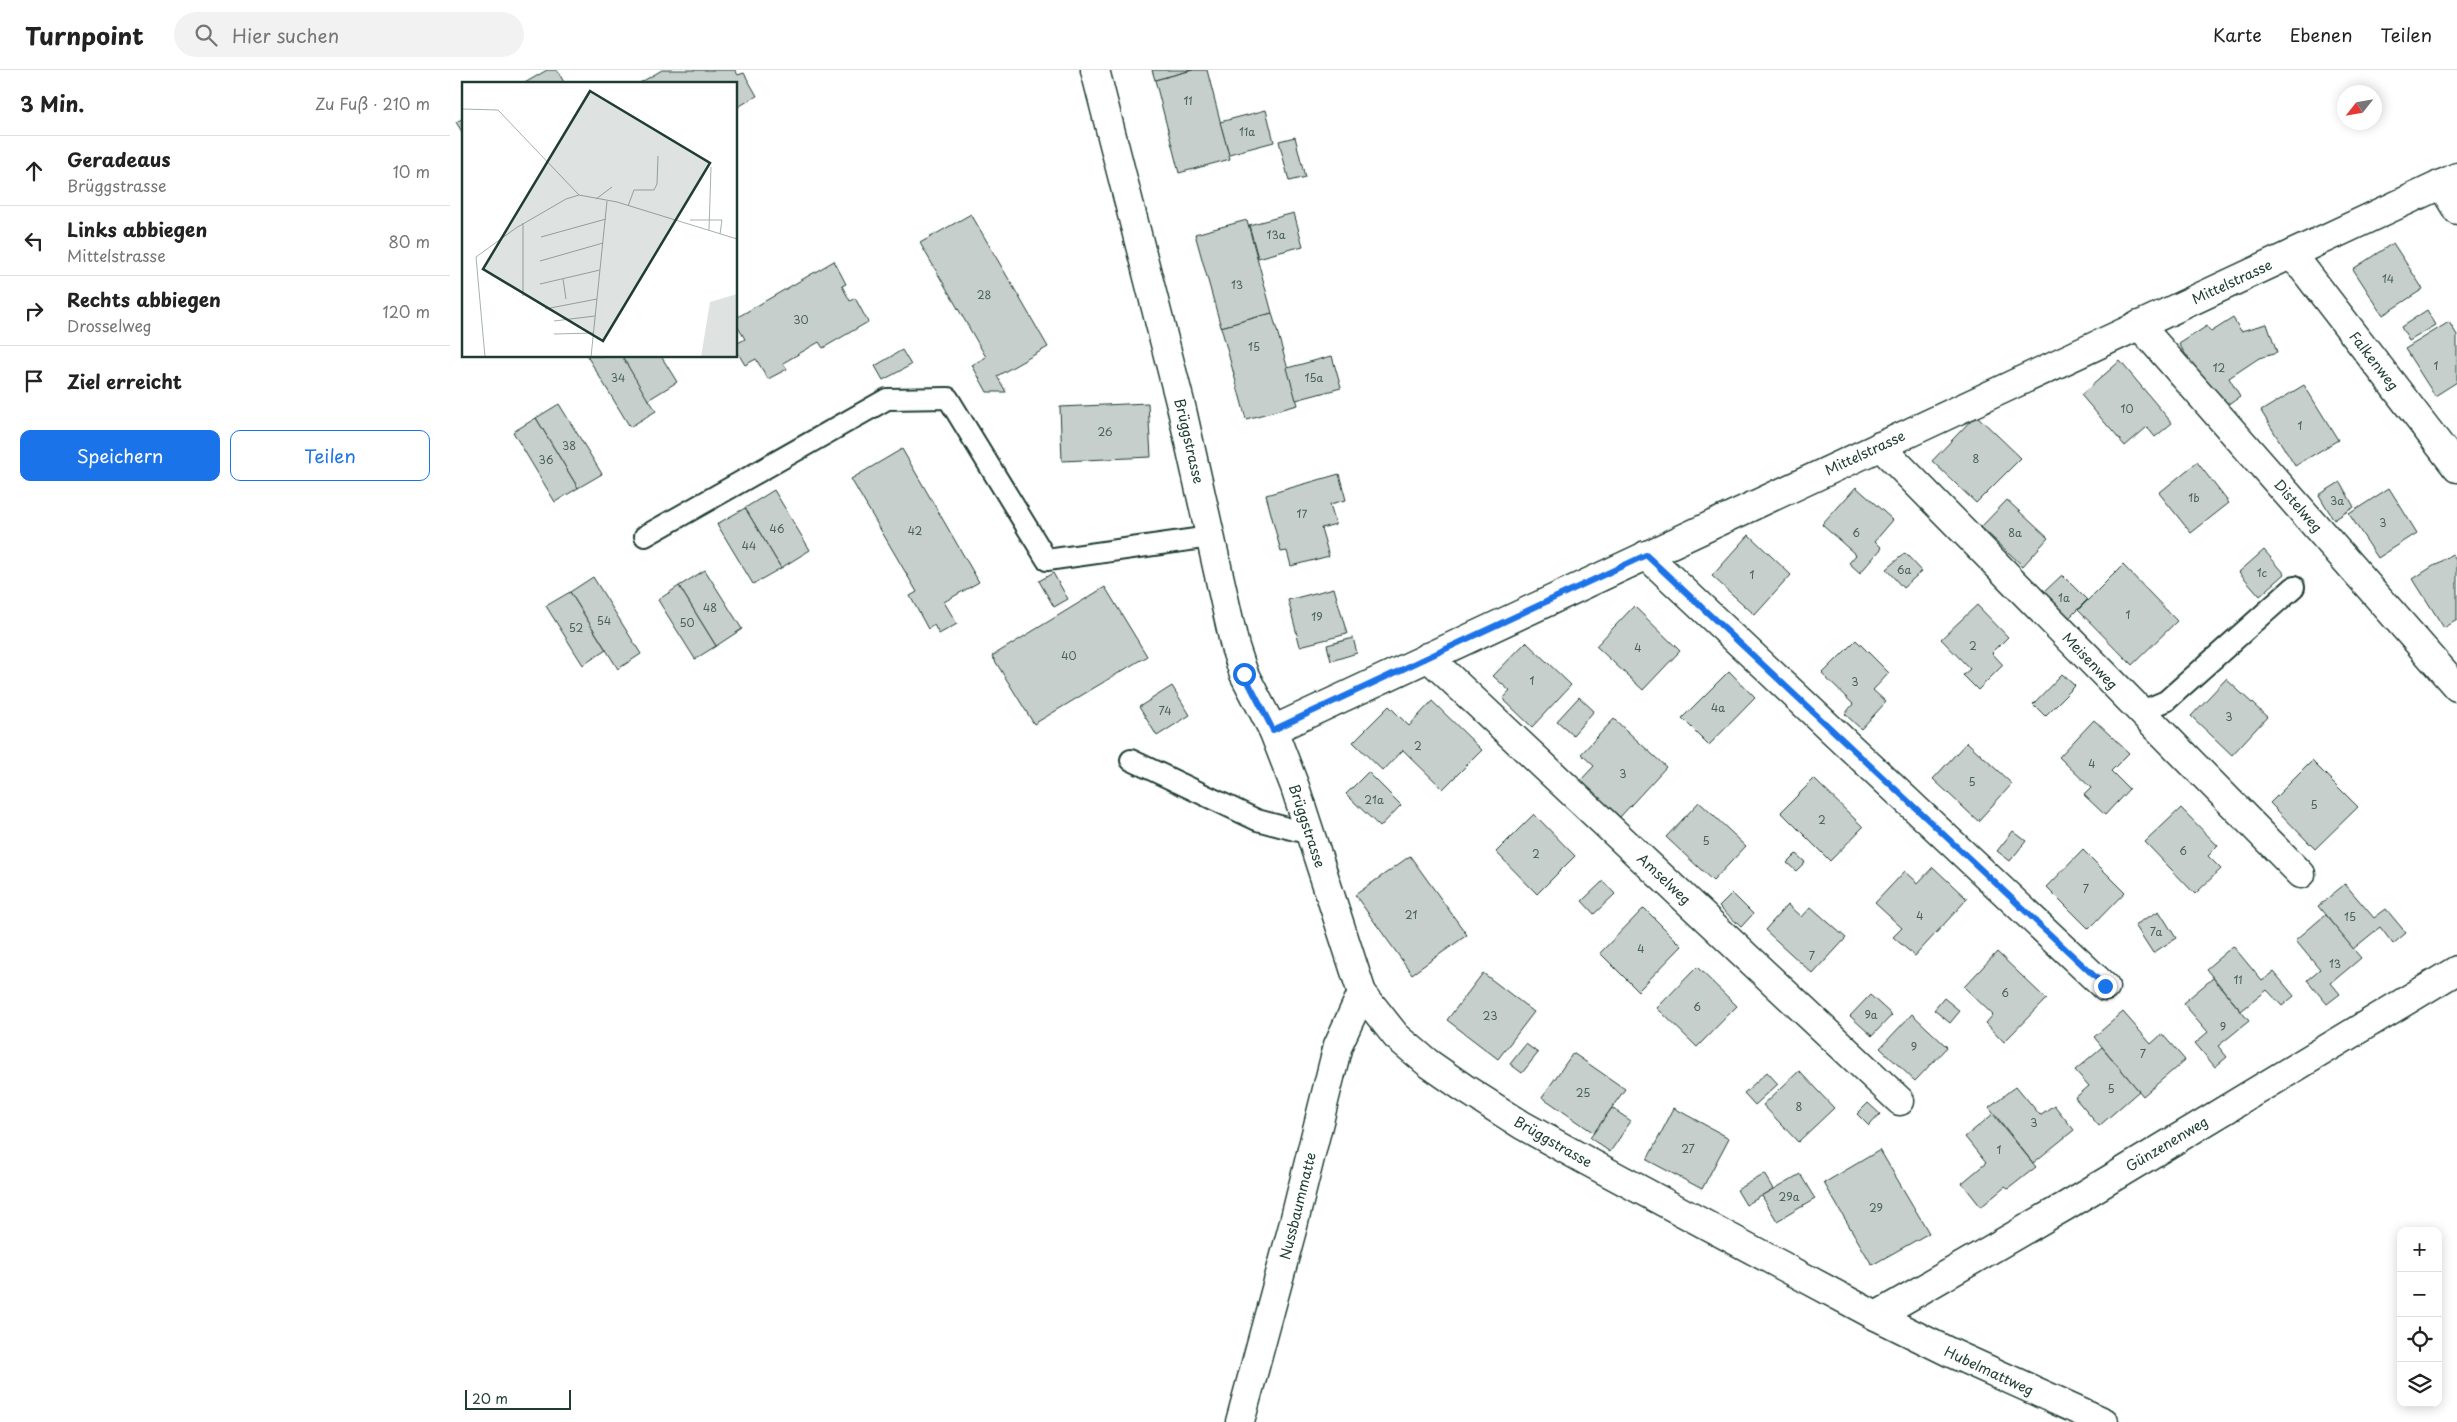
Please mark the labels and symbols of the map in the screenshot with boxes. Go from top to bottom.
inset map [462,82,738,358]
north arrow [2337,85,2382,130]
house number: 11 [1183,92,1193,109]
house number: 11a [1239,123,1255,140]
house number: 13a [1266,226,1286,243]
street label: Mittelstrasse [2188,254,2275,309]
house number: 14 [2382,270,2394,287]
house number: 13 [1231,276,1243,293]
house number: 28 [977,286,991,303]
house number: 30 [793,311,809,328]
street label: Falkenweg [2345,327,2404,395]
house number: 15 [1248,338,1260,355]
house number: 1 [2434,357,2439,374]
house number: 12 [2213,359,2226,376]
house number: 34 [611,369,625,386]
house number: 15a [1305,369,1324,386]
street label: Brüggstrasse [1169,396,1210,486]
house number: 10 [2121,400,2133,417]
house number: 1 [2298,417,2303,434]
house number: 26 [1097,423,1113,440]
street label: Mittelstrasse [1821,425,1908,480]
house number: 38 [562,437,576,454]
house number: 8 [1973,450,1980,467]
house number: 36 [539,451,554,468]
street label: Distelweg [2269,474,2328,537]
house number: 1b [2188,489,2200,506]
house number: 3a [2330,492,2344,509]
house number: 17 [1297,505,1308,522]
house number: 3 [2379,514,2387,531]
house number: 46 [770,520,785,537]
house number: 42 [908,522,923,539]
house number: 6 [1852,524,1860,541]
house number: 8a [2008,524,2022,541]
house number: 44 [742,537,756,554]
house number: 6a [1897,561,1911,578]
house number: 1c [2257,564,2268,581]
house number: 1 [1750,566,1755,583]
house number: 1a [2058,589,2070,606]
house number: 48 [703,599,717,616]
house number: 1 [2126,606,2131,623]
house number: 19 [1311,608,1323,625]
house number: 54 [597,612,611,629]
house number: 50 [679,614,695,631]
house number: 52 [569,619,583,636]
street label: Meisenweg [2058,627,2123,694]
house number: 2 [1969,637,1977,654]
house number: 4 [1634,639,1642,656]
house number: 40 [1061,647,1077,664]
route start [1233,663,1256,686]
house number: 1 [1530,672,1535,689]
house number: 3 [1851,673,1859,690]
house number: 4a [1711,699,1725,716]
house number: 74 [1158,702,1172,719]
house number: 3 [2225,708,2233,725]
house number: 2 [1414,737,1422,754]
house number: 4 [2088,755,2096,772]
house number: 3 [1619,765,1627,782]
house number: 5 [1968,773,1976,790]
street label: Brüggstrasse [1284,781,1331,870]
house number: 21a [1364,791,1384,808]
house number: 5 [2310,796,2318,813]
house number: 2 [1818,811,1826,828]
house number: 5 [1702,832,1710,849]
house number: 6 [2179,842,2187,859]
house number: 2 [1532,845,1540,862]
street label: Amselweg [1633,848,1696,909]
house number: 7 [2083,880,2089,897]
house number: 21 [1405,906,1417,923]
house number: 4 [1916,907,1924,924]
house number: 15 [2344,908,2356,925]
house number: 7a [2150,923,2162,940]
house number: 4 [1637,940,1645,957]
house number: 7 [1809,947,1815,964]
house number: 13 [2329,955,2341,972]
house number: 11 [2233,971,2243,988]
route end [2094,975,2117,998]
house number: 6 [2001,984,2009,1001]
house number: 6 [1693,998,1701,1015]
house number: 9a [1864,1006,1878,1023]
house number: 23 [1483,1007,1497,1024]
house number: 9 [2220,1018,2226,1035]
house number: 9 [1911,1038,1917,1055]
house number: 7 [2140,1045,2146,1062]
house number: 5 [2107,1080,2115,1097]
house number: 25 [1576,1084,1590,1101]
house number: 8 [1796,1098,1803,1115]
street label: Brüggstrasse [1510,1111,1596,1172]
street label: Günzenenweg [2122,1111,2212,1176]
house number: 3 [2030,1114,2038,1131]
house number: 27 [1681,1140,1695,1157]
house number: 1 [1997,1141,2002,1158]
street label: Nussbaummatte [1274,1150,1321,1262]
house number: 29a [1779,1188,1800,1205]
house number: 29 [1869,1199,1883,1216]
street label: Hubelmattweg [1941,1341,2037,1400]
scale bar [465,1387,571,1410]

